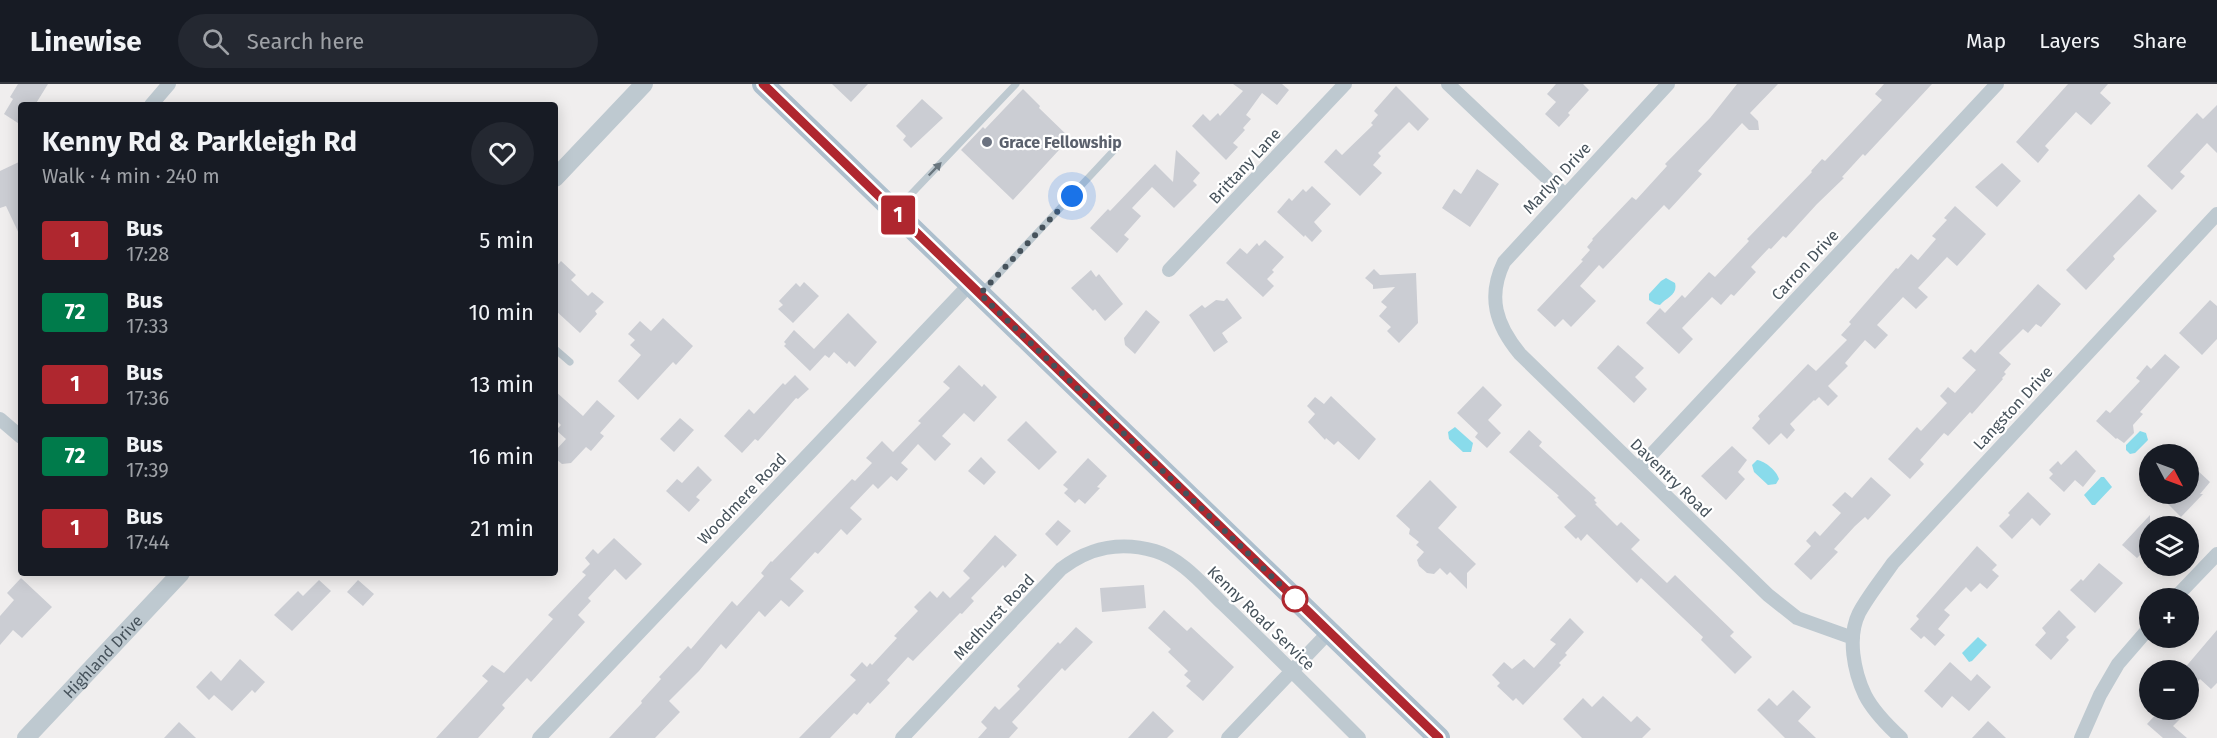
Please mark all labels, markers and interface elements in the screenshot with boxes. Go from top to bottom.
search box [178,14,598,68]
text: Linewise [30,25,142,58]
icon: search [199,25,232,58]
text: Search here [247,28,364,55]
text: Map [1966,28,2006,54]
text: Layers [2039,28,2100,54]
text: Share [2133,28,2187,54]
button: heart [471,122,534,185]
street label: Brittany Lane [1205,124,1285,208]
text: Kenny Rd & Parkleigh Rd [42,125,357,158]
place label: Grace Fellowship [999,133,1122,152]
marker: Grace Fellowship [980,135,994,149]
street label: Marlyn Drive [1519,138,1595,218]
one-way arrow [928,162,942,177]
text: Walk · 4 min · 240 m [42,164,220,188]
your location [1057,181,1087,211]
line badge: 1 [878,196,918,234]
text: 1 [893,202,903,228]
text: Bus [126,215,163,242]
street label: Carron Drive [1767,226,1843,304]
text: 1 [70,227,80,253]
text: 5 min [479,227,534,254]
text: 17:28 [126,242,169,266]
text: Bus [126,287,163,314]
text: 72 [65,299,85,325]
text: 10 min [468,299,534,326]
text: 17:33 [126,314,168,338]
text: Bus [126,359,163,386]
street label: Langston Drive [1969,362,2057,454]
text: 1 [70,371,80,397]
text: 13 min [470,371,534,398]
text: 17:36 [126,386,169,410]
text: Bus [126,431,163,458]
street label: Daventry Road [1626,435,1716,521]
text: 72 [65,443,85,469]
text: 16 min [469,443,534,470]
north arrow [2139,444,2199,504]
map controls [2139,444,2199,720]
street label: Woodmere Road [694,449,790,549]
text: 17:39 [126,458,169,482]
text: Bus [126,503,163,530]
text: 1 [70,515,80,541]
text: 21 min [470,515,534,542]
button: layers [2139,516,2199,576]
text: 17:44 [126,530,170,554]
street label: Kenny Road Service [1203,562,1319,674]
street label: Medhurst Road [950,570,1038,664]
unlabelled marker [1282,586,1308,612]
button: + [2139,588,2199,648]
street label: Highland Drive [59,611,146,702]
button: − [2139,660,2199,720]

